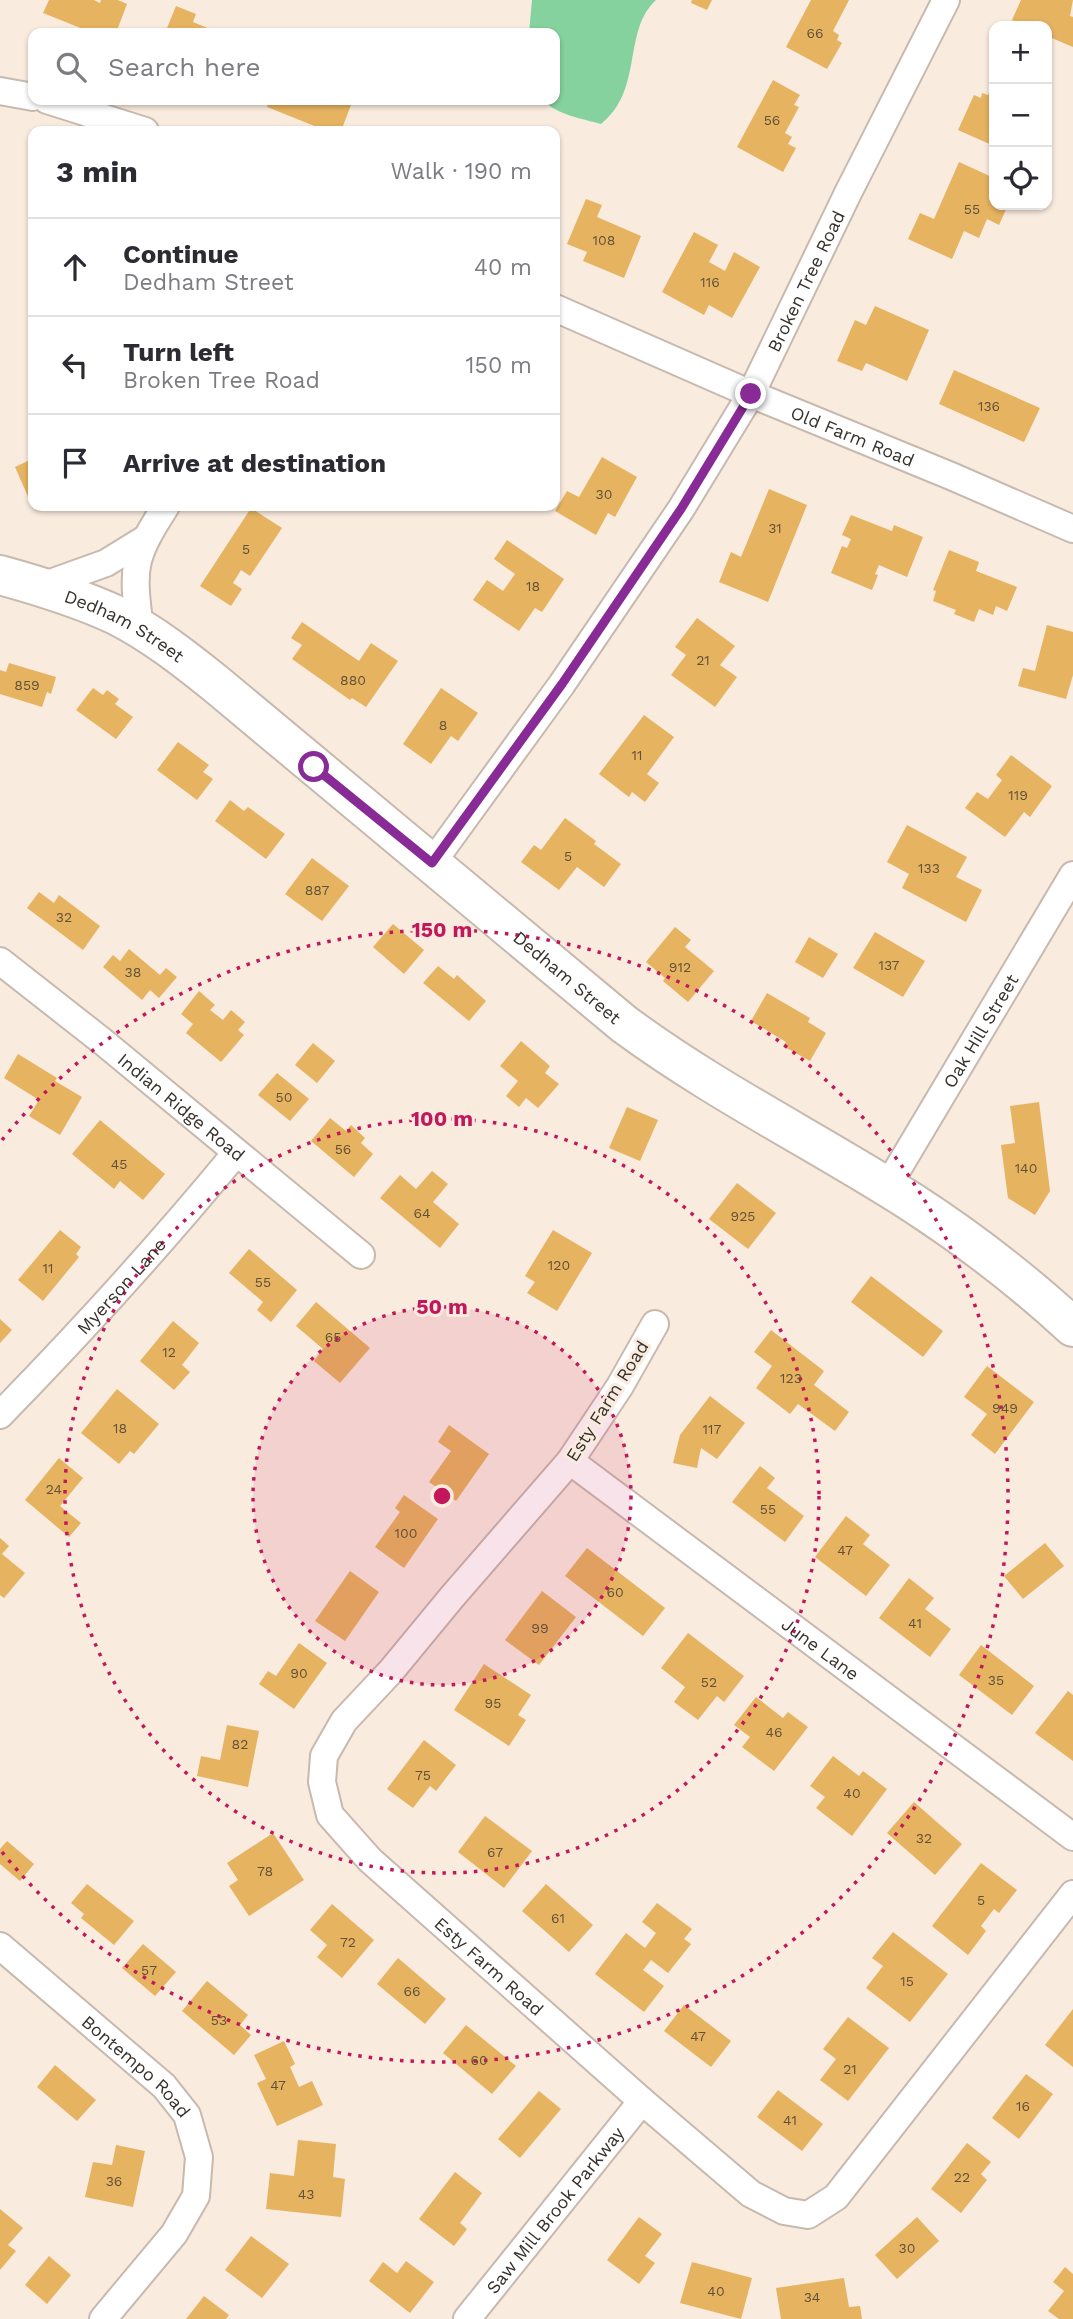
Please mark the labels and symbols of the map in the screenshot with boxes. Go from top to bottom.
house number: 66 [806,25,824,41]
house number: 56 [764,112,780,128]
house number: 55 [964,201,980,217]
street label: Broken Tree Road [763,207,849,355]
house number: 108 [593,232,615,248]
house number: 116 [700,274,720,290]
route end [735,378,766,409]
house number: 136 [978,398,1000,414]
street label: Old Farm Road [788,401,917,470]
house number: 30 [596,486,612,502]
house number: 31 [768,520,782,536]
house number: 5 [242,541,250,557]
house number: 18 [526,578,540,594]
street label: Dedham Street [62,585,189,666]
house number: 21 [696,652,710,668]
house number: 880 [340,672,366,688]
house number: 859 [14,677,40,693]
house number: 8 [439,717,447,733]
house number: 11 [632,747,642,763]
route start [298,751,329,782]
house number: 119 [1008,787,1028,803]
house number: 5 [564,848,572,864]
house number: 133 [918,860,940,876]
house number: 887 [305,882,329,898]
house number: 32 [56,909,72,925]
text: 150 m [412,917,472,942]
street label: Dedham Street [509,926,626,1028]
house number: 137 [879,957,900,973]
house number: 912 [669,959,691,975]
house number: 38 [125,964,141,980]
street label: Oak Hill Street [938,970,1022,1091]
street label: Indian Ridge Road [114,1048,249,1165]
house number: 50 [276,1089,292,1105]
text: 100 m [411,1106,473,1131]
house number: 56 [335,1141,351,1157]
house number: 45 [111,1156,127,1172]
house number: 140 [1015,1160,1037,1176]
house number: 64 [413,1205,431,1221]
house number: 925 [731,1208,755,1224]
street label: Myerson Lane [72,1233,170,1338]
house number: 120 [548,1257,570,1273]
house number: 11 [43,1260,53,1276]
house number: 55 [255,1274,271,1290]
text: 50 m [416,1294,468,1319]
house number: 65 [325,1329,341,1345]
street label: Esty Farm Road [561,1337,653,1465]
house number: 12 [162,1344,176,1360]
house number: 123 [780,1370,802,1386]
house number: 949 [992,1400,1018,1416]
house number: 18 [113,1420,127,1436]
house number: 117 [703,1421,722,1437]
house number: 24 [46,1481,62,1497]
centre of rings [430,1484,454,1508]
house number: 55 [760,1501,776,1517]
house number: 100 [395,1525,417,1541]
house number: 47 [837,1542,853,1558]
house number: 60 [606,1584,624,1600]
street label: June Lane [778,1613,864,1684]
house number: 41 [908,1615,922,1631]
house number: 99 [531,1620,549,1636]
house number: 90 [290,1665,308,1681]
house number: 35 [988,1672,1004,1688]
house number: 52 [701,1674,717,1690]
house number: 95 [485,1695,501,1711]
house number: 46 [765,1724,783,1740]
house number: 82 [232,1736,248,1752]
house number: 75 [415,1767,431,1783]
house number: 40 [843,1785,861,1801]
house number: 32 [916,1830,932,1846]
house number: 67 [487,1844,503,1860]
house number: 78 [257,1863,273,1879]
house number: 5 [977,1892,985,1908]
house number: 61 [551,1910,565,1926]
street label: Esty Farm Road [431,1912,548,2020]
house number: 72 [340,1934,356,1950]
house number: 57 [141,1962,157,1978]
house number: 15 [900,1973,914,1989]
house number: 66 [403,1983,421,1999]
street label: Bontempo Road [78,2010,195,2121]
house number: 53 [211,2012,227,2028]
house number: 47 [690,2028,706,2044]
house number: 60 [470,2052,488,2068]
house number: 21 [843,2061,857,2077]
house number: 47 [270,2077,286,2093]
house number: 16 [1016,2098,1030,2114]
house number: 41 [783,2112,797,2128]
street label: Saw Mill Brook Parkway [481,2122,628,2297]
house number: 22 [954,2169,970,2185]
house number: 36 [106,2173,122,2189]
house number: 43 [298,2186,314,2202]
house number: 30 [899,2240,915,2256]
house number: 40 [707,2283,725,2299]
house number: 34 [804,2289,820,2305]

